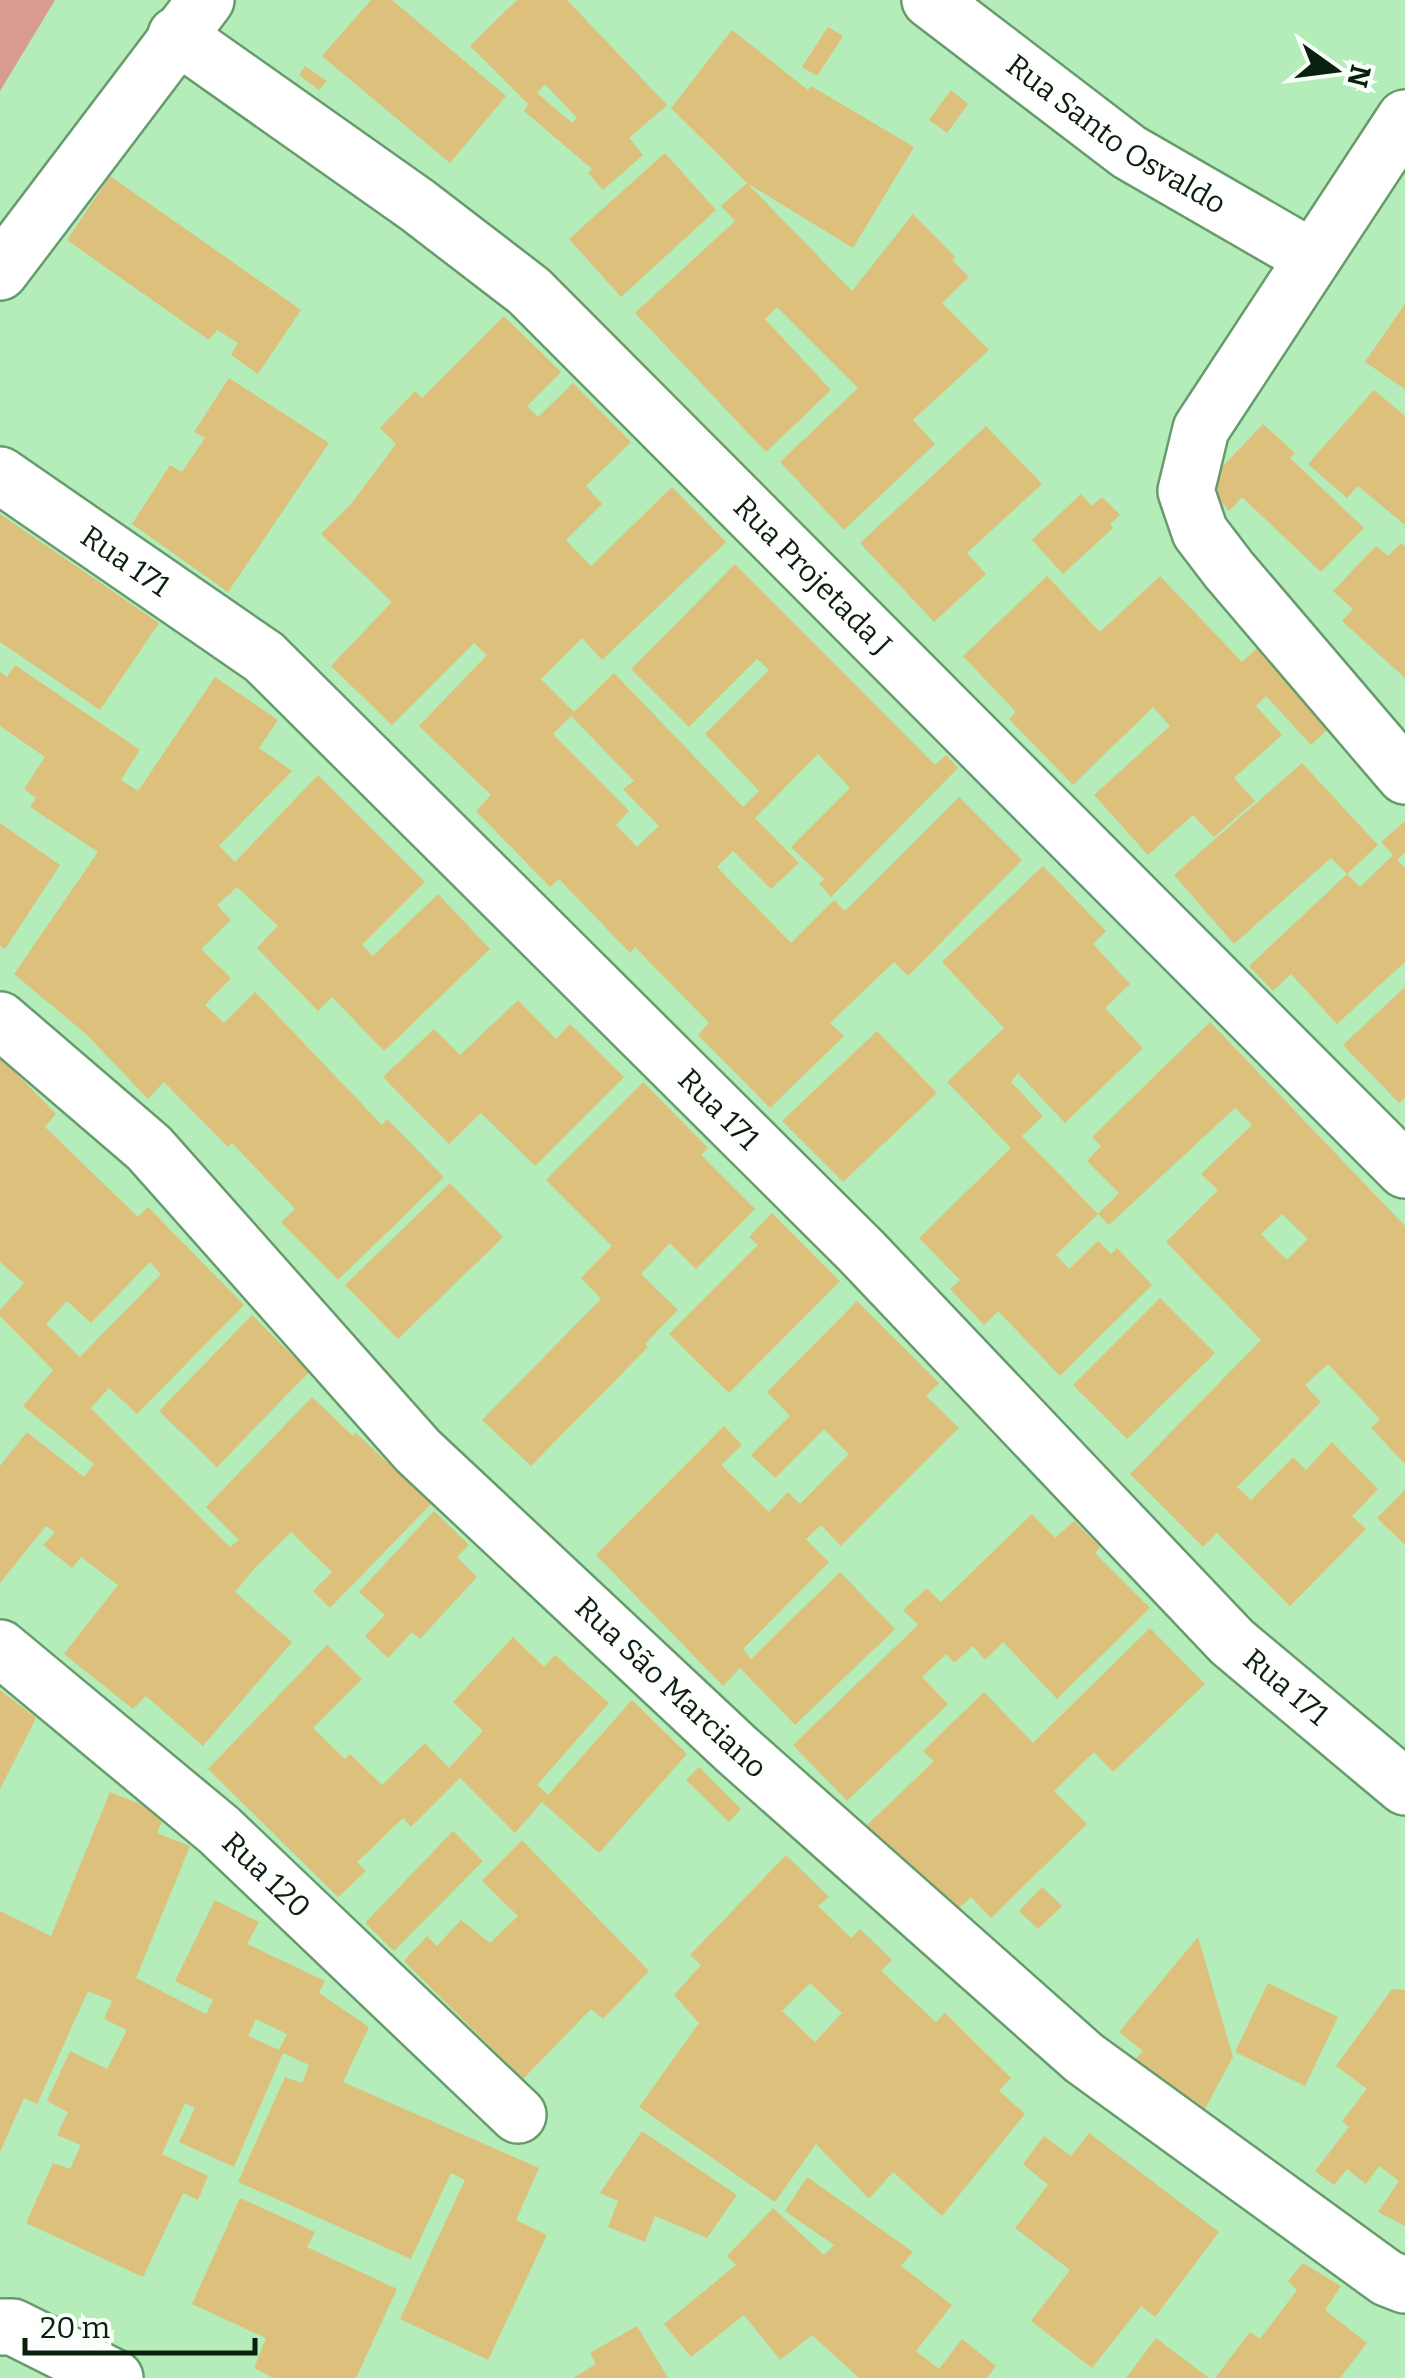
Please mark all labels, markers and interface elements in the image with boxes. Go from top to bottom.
north arrow [1285,20,1385,120]
street label: Rua Santo Osvaldo [999,47,1232,222]
text: N [1340,61,1377,90]
street label: Rua Projetada J [726,489,899,662]
street label: Rua 171 [74,518,176,604]
street label: Rua 171 [671,1061,767,1157]
street label: Rua São Marciano [568,1590,774,1786]
street label: Rua 171 [1236,1641,1336,1733]
street label: Rua 120 [215,1825,318,1925]
scale bar [25,2293,255,2355]
text: 20 m [40,2310,111,2346]

